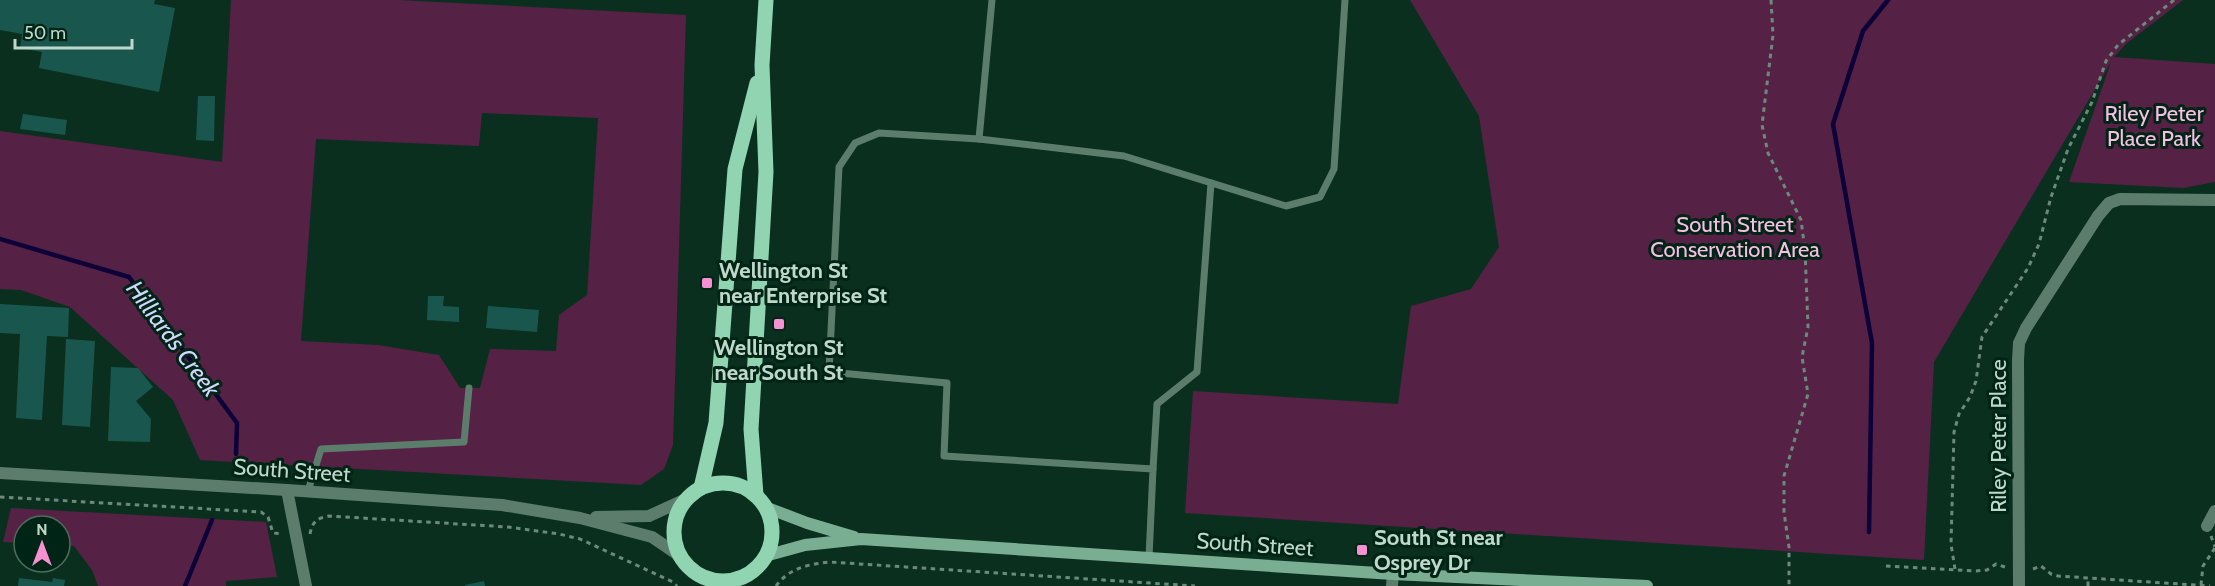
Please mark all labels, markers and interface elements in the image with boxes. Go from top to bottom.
scale bar [15,12,132,50]
text: 50 m [24,22,66,44]
park label: Riley Peter Place Park [2104,100,2204,152]
park label: South Street Conservation Area [1650,211,1820,263]
place label: Wellington St near Enterprise St [719,257,887,309]
water label: Hilliards Creek [120,275,227,403]
marker: Wellington St near Enterprise St [700,276,714,290]
marker: Wellington St near South St [772,317,786,331]
place label: Wellington St near South St [715,334,844,386]
street label: Riley Peter Place [1985,359,2012,513]
street label: South Street [233,453,352,488]
north arrow [12,514,72,574]
text: N [36,520,48,539]
place label: South St near Osprey Dr [1374,524,1504,576]
street label: South Street [1196,527,1315,562]
marker: South St near Osprey Dr [1355,543,1369,557]

